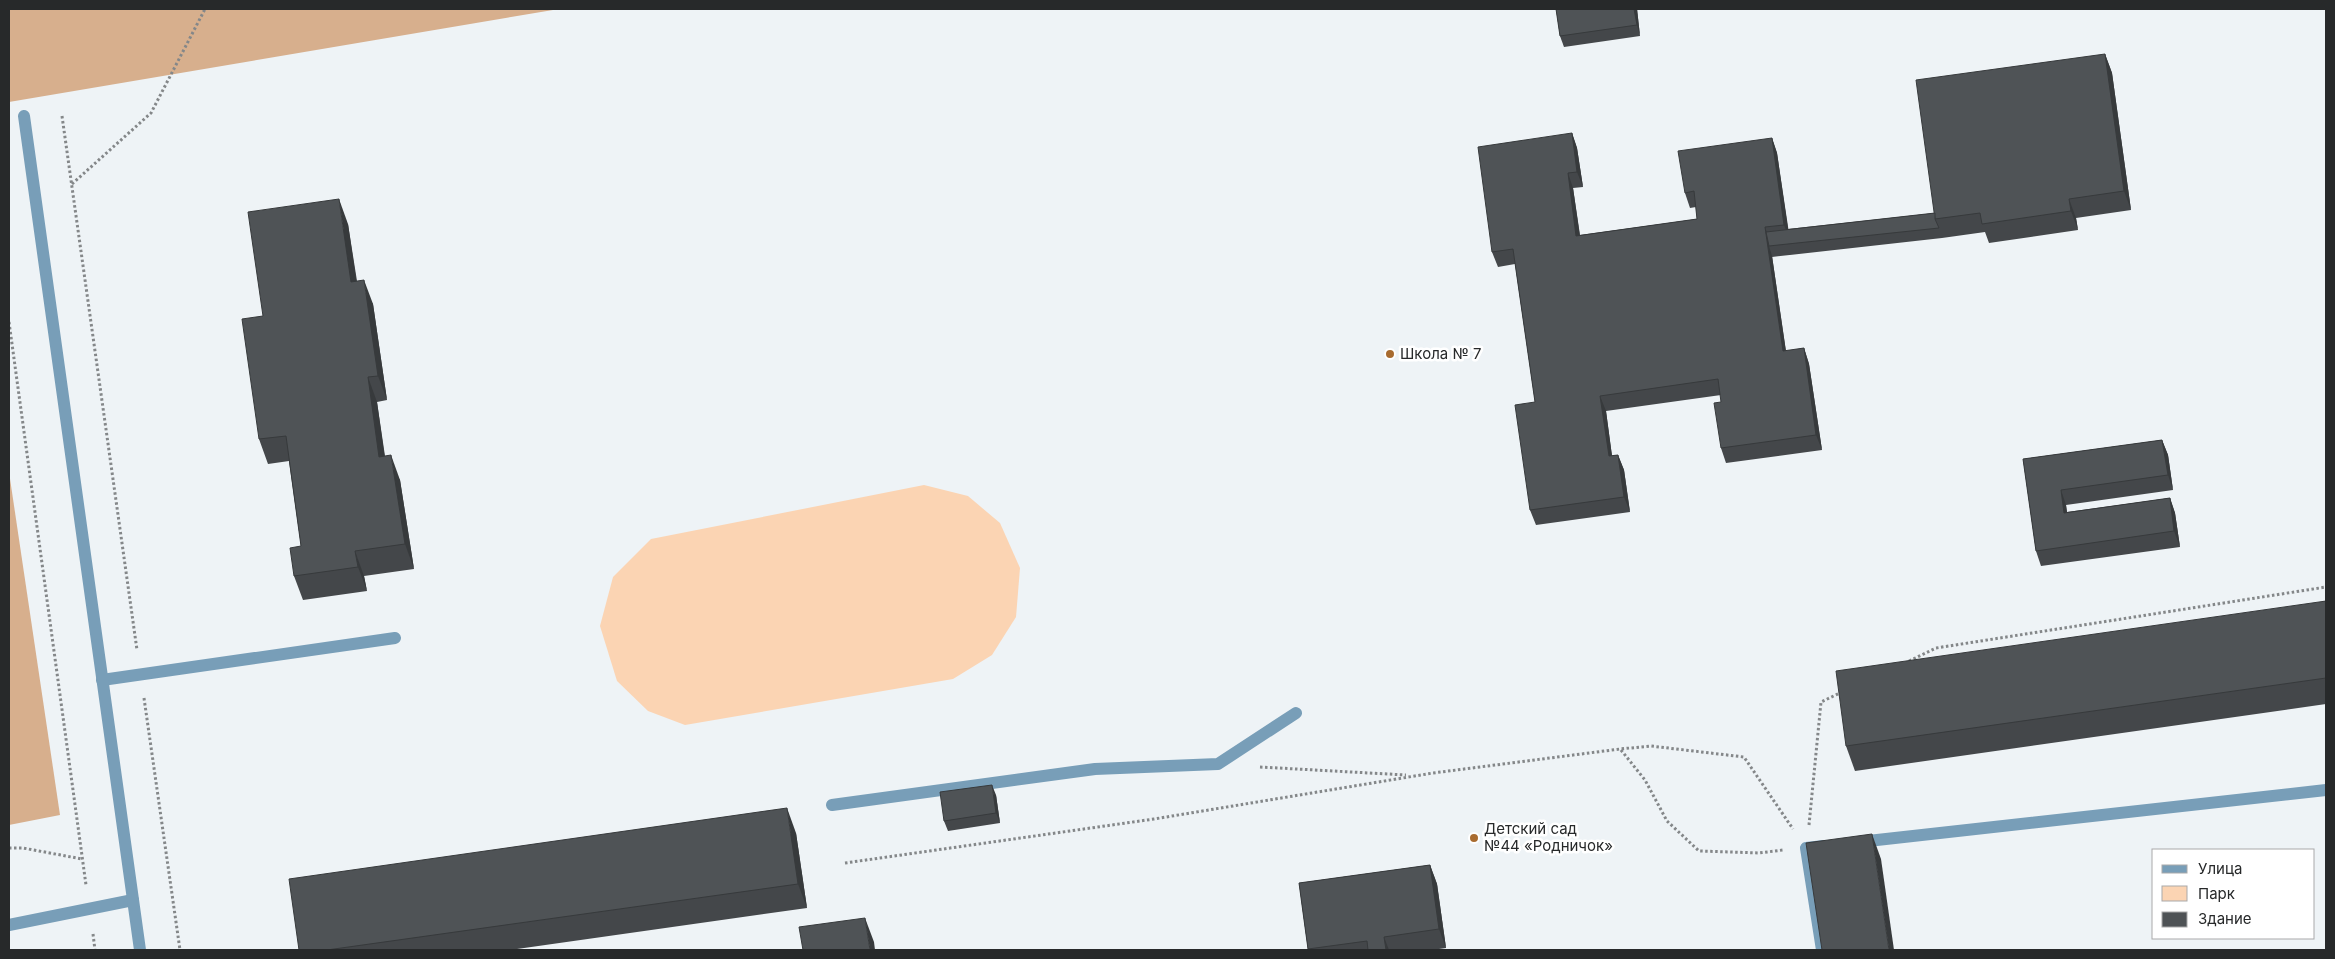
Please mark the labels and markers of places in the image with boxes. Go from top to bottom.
place label: Школа № 7 [1400,344,1482,363]
marker: Школа № 7 [1384,348,1396,360]
place label: Детский сад №44 «Родничок» [1484,819,1613,855]
marker: Детский сад №44 «Родничок» [1468,832,1480,844]

